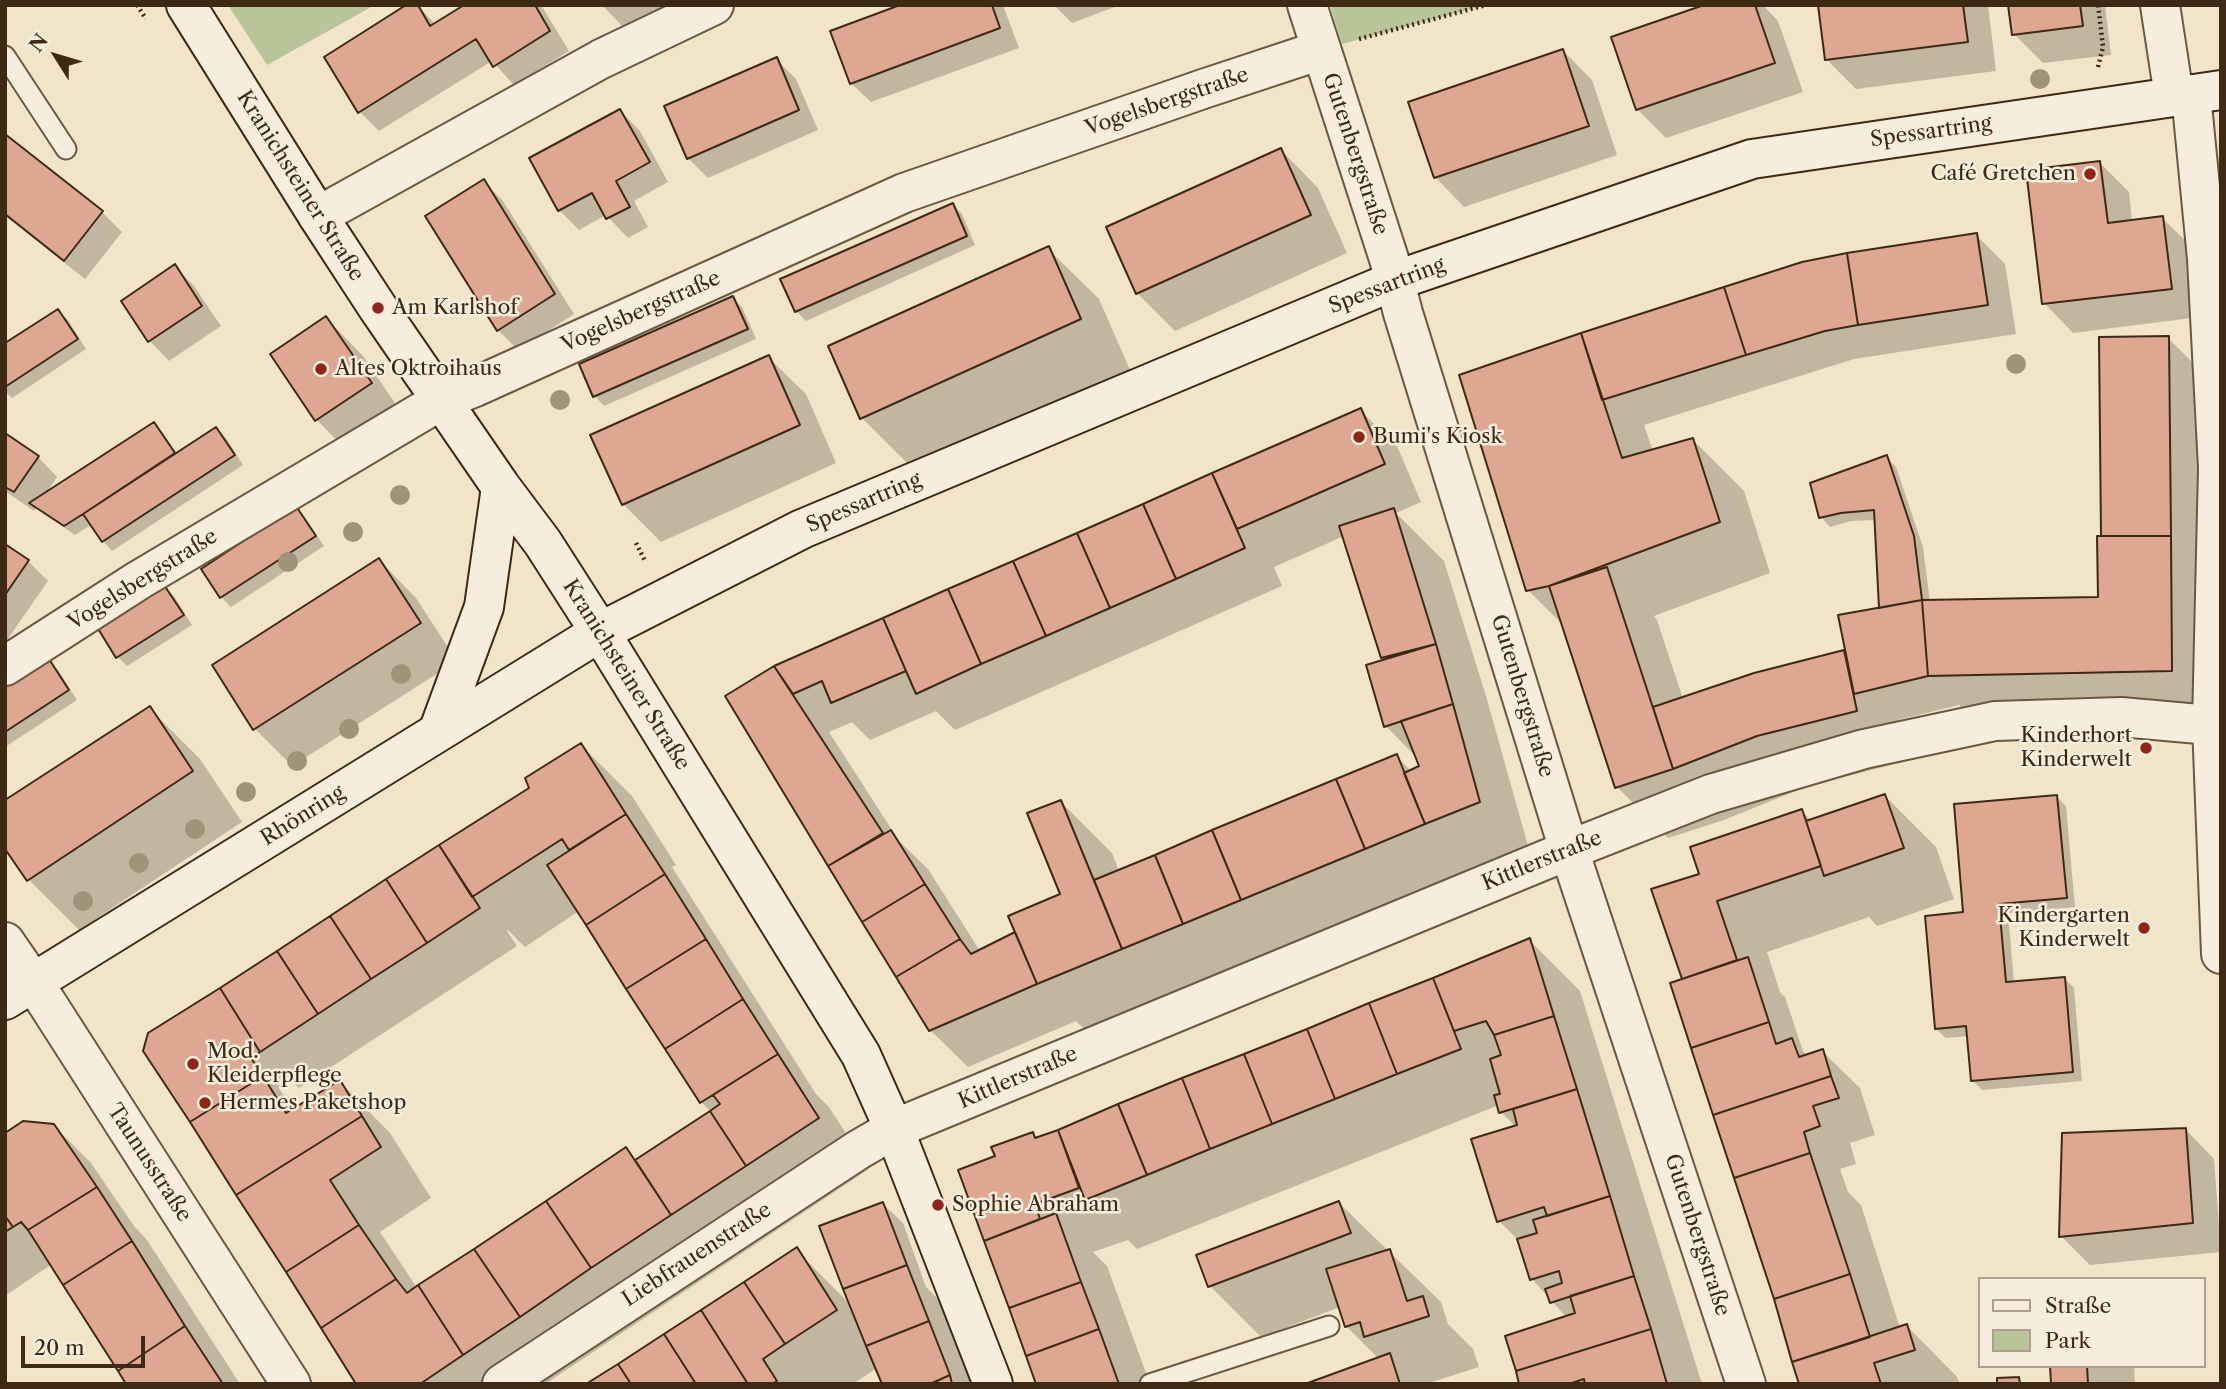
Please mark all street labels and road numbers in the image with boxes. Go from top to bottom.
street label: Vogelsbergstraße [1082,62,1252,142]
street label: Gutenbergstraße [1317,70,1393,238]
street label: Kranichsteiner Straße [231,86,369,286]
street label: Spessartring [1869,111,1993,153]
street label: Spessartring [1325,252,1449,320]
street label: Vogelsbergstraße [558,266,724,358]
street label: Spessartring [803,468,925,538]
street label: Vogelsbergstraße [64,524,222,636]
street label: Kranichsteiner Straße [557,575,695,775]
street label: Gutenbergstraße [1485,611,1559,781]
street label: Rhönring [256,780,350,852]
street label: Kittlerstraße [1478,826,1606,896]
street label: Kittlerstraße [955,1042,1081,1114]
street label: Taunusstraße [102,1099,196,1227]
street label: Gutenbergstraße [1659,1151,1735,1319]
street label: Liebfrauenstraße [618,1197,776,1313]

